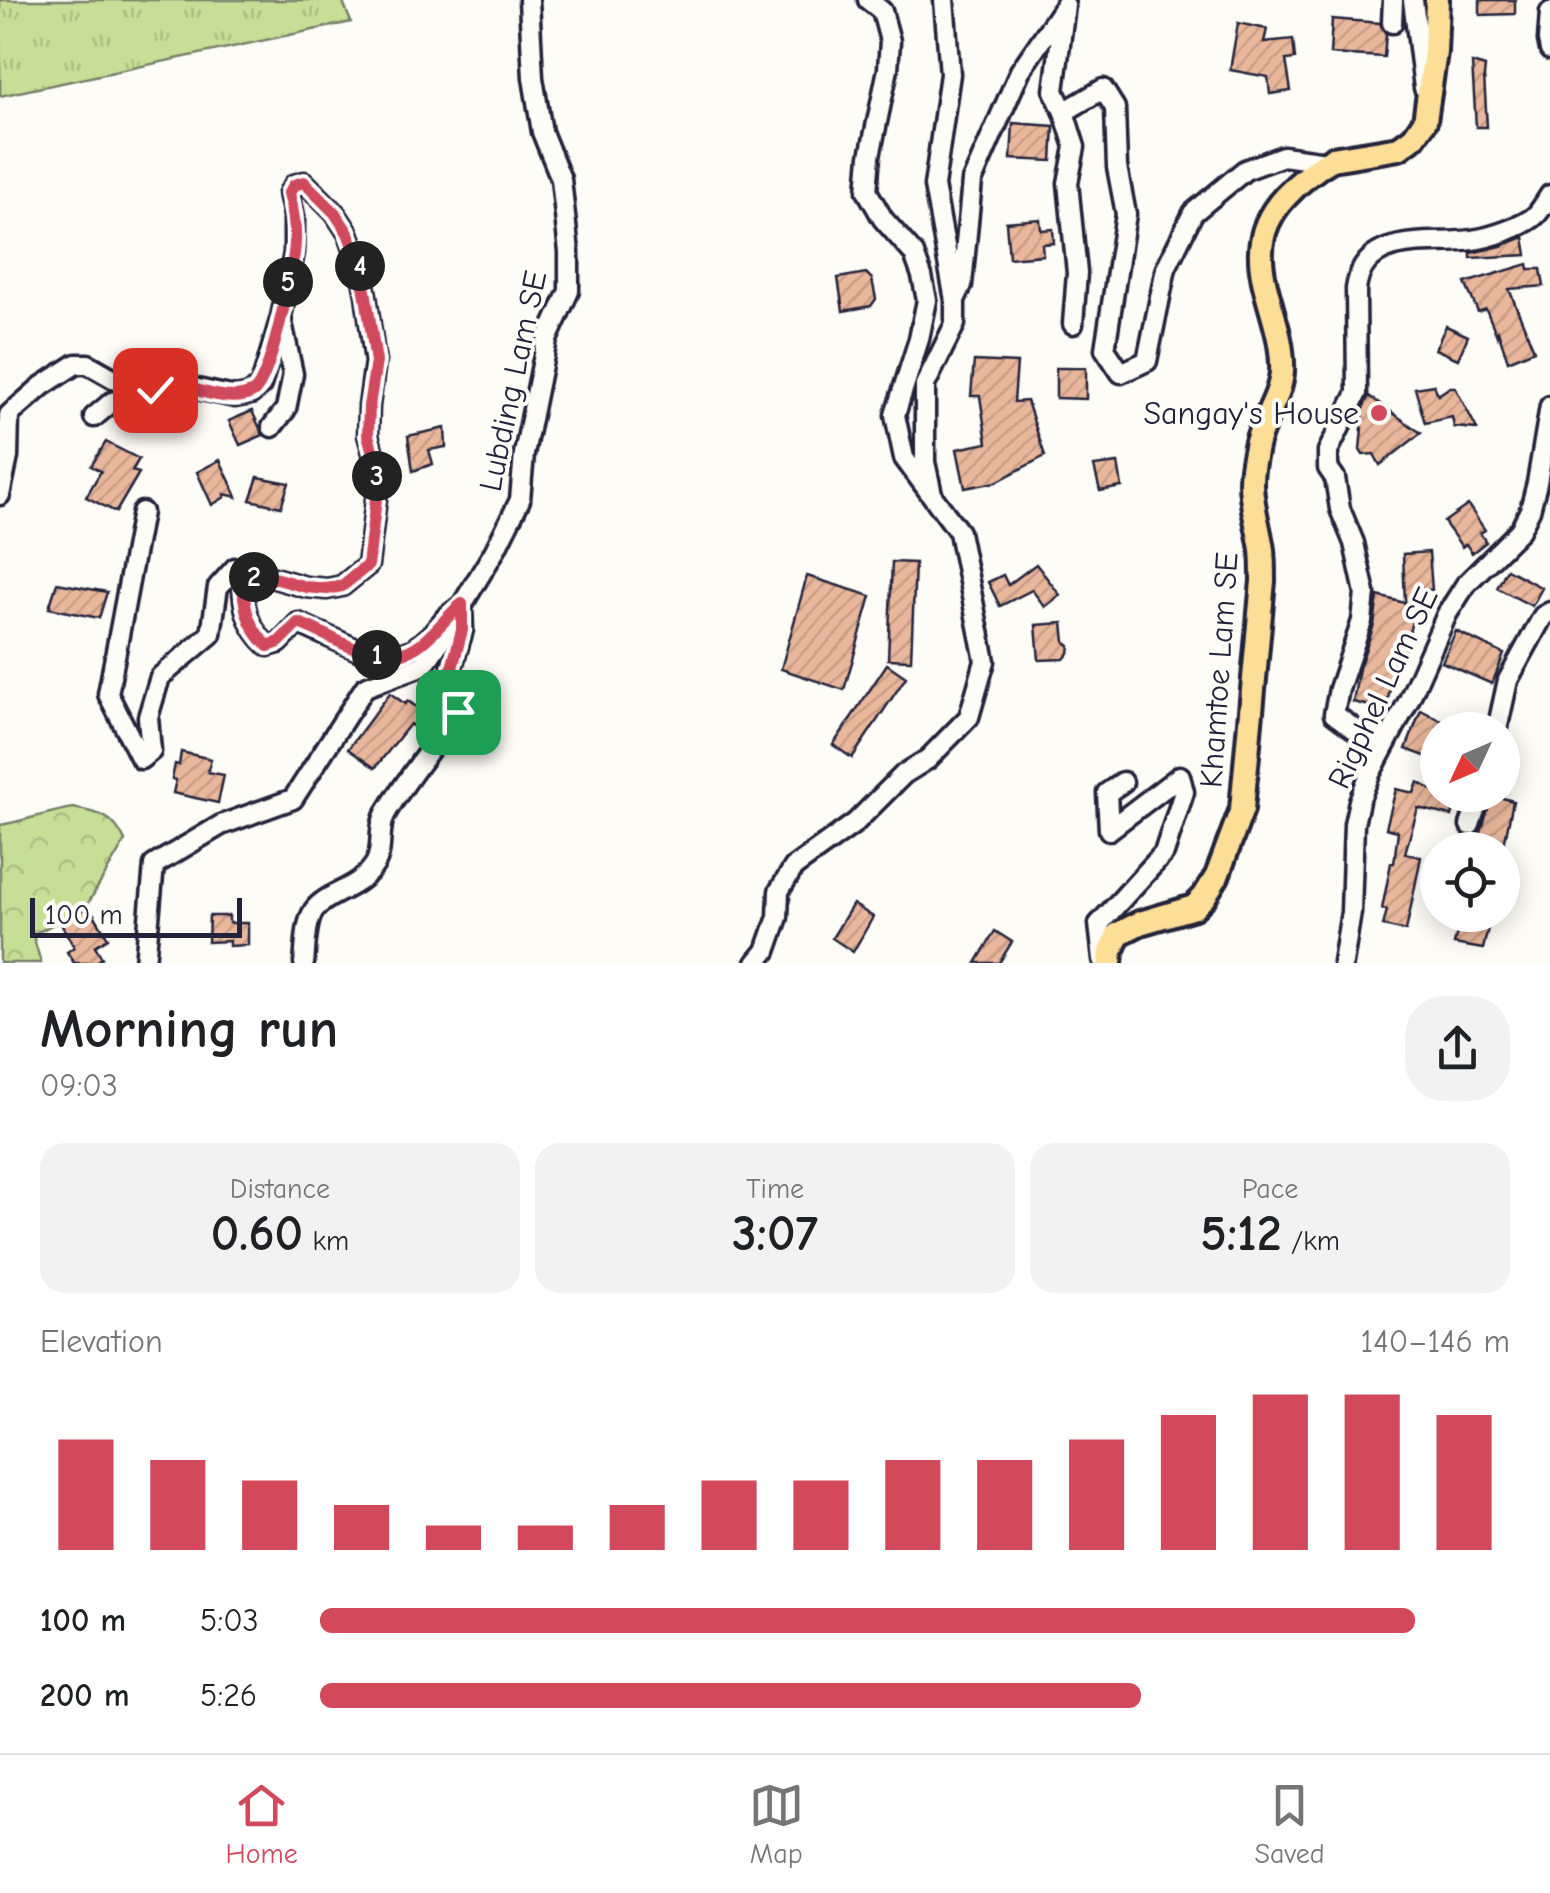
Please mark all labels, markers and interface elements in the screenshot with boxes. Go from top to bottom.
pin: 4 [335,241,385,291]
text: 4 [353,250,367,282]
pin: 5 [263,257,313,307]
text: 5 [281,266,295,298]
street label: Lubding Lam SE [472,267,554,495]
pin [113,348,198,433]
icon: check [128,363,183,418]
place label: Sangay's House [1143,395,1359,432]
marker: Sangay's House [1368,402,1390,424]
pin: 3 [352,451,402,501]
text: 3 [370,460,384,492]
street label: Khamtoe Lam SE [1192,551,1246,789]
pin: 2 [229,552,279,602]
text: 2 [247,561,261,593]
street label: Rigphel Lam SE [1320,582,1446,794]
pin: 1 [352,630,402,680]
text: 1 [371,639,383,671]
pin [416,670,501,755]
icon: arrive [431,685,486,740]
north arrow [1420,712,1520,812]
map controls [1420,712,1520,932]
button: locate [1420,832,1520,932]
scale bar [30,893,242,938]
text: 100 m [45,899,123,931]
button: share [1405,996,1510,1101]
text: Morning run [40,997,338,1061]
text: 09:03 [40,1067,118,1104]
text: Distance [230,1173,330,1205]
text: Time [746,1173,804,1205]
text: Pace [1242,1173,1298,1205]
text: 0.60 [211,1205,303,1263]
text: 3:07 [732,1205,818,1263]
text: 5:12 [1200,1205,1282,1263]
text: km [303,1225,349,1257]
text: /km [1282,1225,1340,1257]
text: Elevation [40,1323,163,1360]
text: 140–146 m [1361,1323,1510,1360]
text: 100 m [40,1602,126,1639]
text: 5:03 [200,1602,259,1639]
text: 200 m [40,1677,129,1714]
text: 5:26 [200,1677,257,1714]
tab: Home [225,1778,298,1870]
tab: Map [749,1778,804,1870]
tab: Saved [1255,1778,1325,1870]

